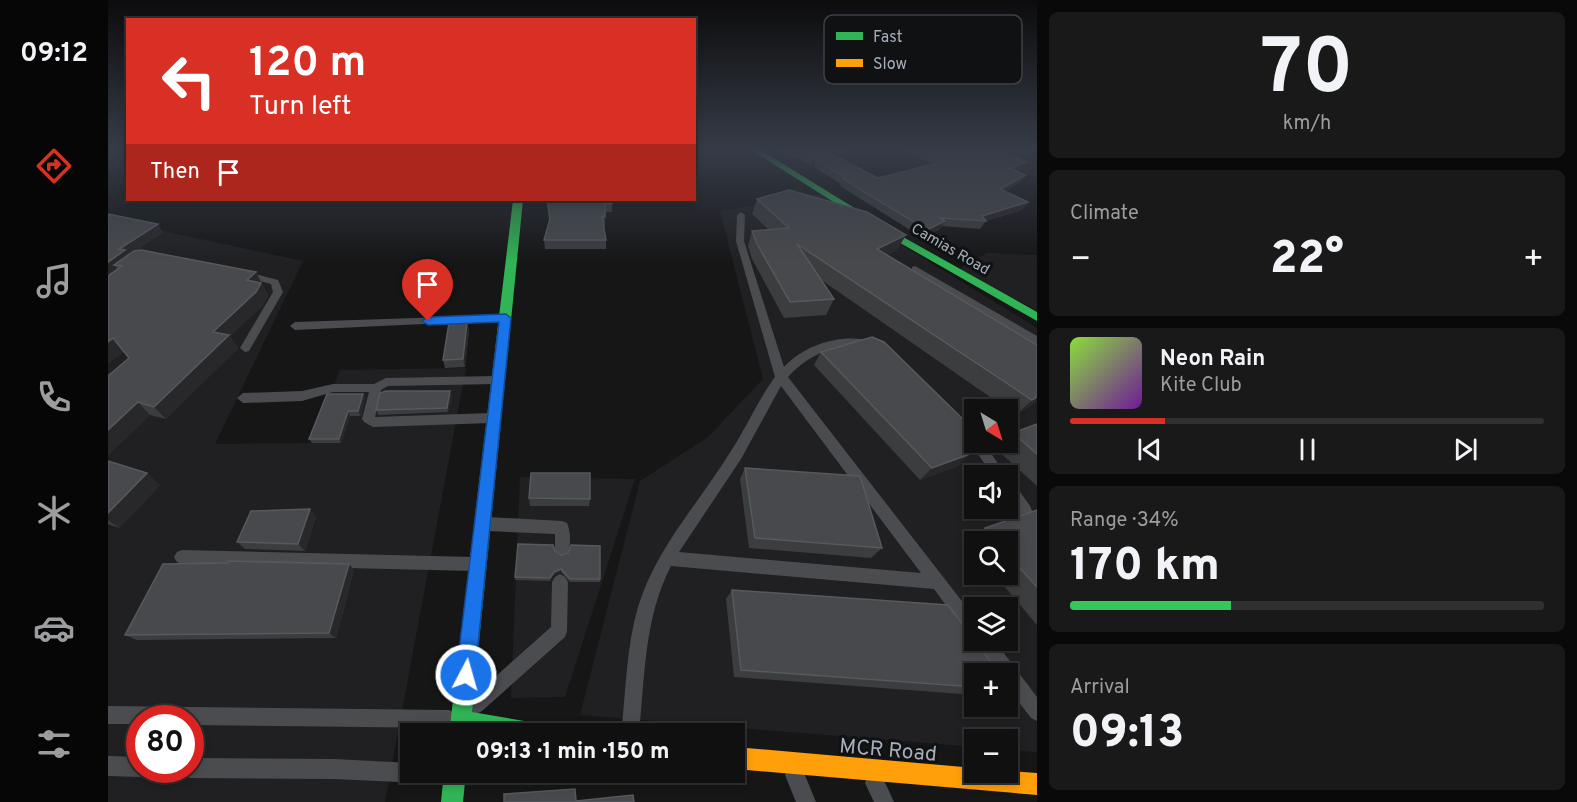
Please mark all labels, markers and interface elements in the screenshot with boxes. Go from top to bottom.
legend [824,15,1022,84]
text: 70 [1260,22,1354,121]
text: Fast [873,28,903,48]
text: 09:12 [20,37,88,71]
text: 120 m [249,38,366,91]
icon: left [150,42,228,120]
text: Slow [873,55,907,75]
text: Turn left [249,90,351,124]
text: km/h [1283,111,1331,137]
icon: directions [33,145,75,187]
icon: arrive [212,156,245,189]
text: Then [150,159,200,186]
text: Climate [1070,201,1139,227]
street label: Camias Road [907,220,993,280]
text: 22° [1270,232,1344,289]
text: − [1070,240,1091,282]
text: + [1523,240,1544,282]
pin [402,259,453,321]
icon: music [33,260,75,302]
icon: arrive [411,268,444,301]
text: Neon Rain [1160,346,1265,373]
text: Kite Club [1160,373,1242,399]
icon: phone [33,376,75,418]
north arrow [964,399,1018,453]
map controls [964,399,1018,783]
icon: previous [1133,433,1166,466]
icon: pause [1291,433,1324,466]
icon: next [1449,433,1482,466]
button: sound [964,465,1018,519]
icon: climate [33,492,75,534]
text: Range · 34% [1070,508,1179,534]
button: search [964,531,1018,585]
text: 170 km [1070,539,1220,596]
button: layers [964,597,1018,651]
icon: car [33,607,75,649]
position arrow [434,643,498,707]
button: + [964,663,1018,717]
text: Arrival [1070,675,1130,701]
speed limit sign: 80 [126,705,204,783]
text: 09:13 [1070,706,1184,763]
icon: filters [33,723,75,765]
button: − [964,729,1018,783]
street label: MCR Road [838,733,938,769]
text: 09:13 · 1 min · 150 m [475,739,670,766]

